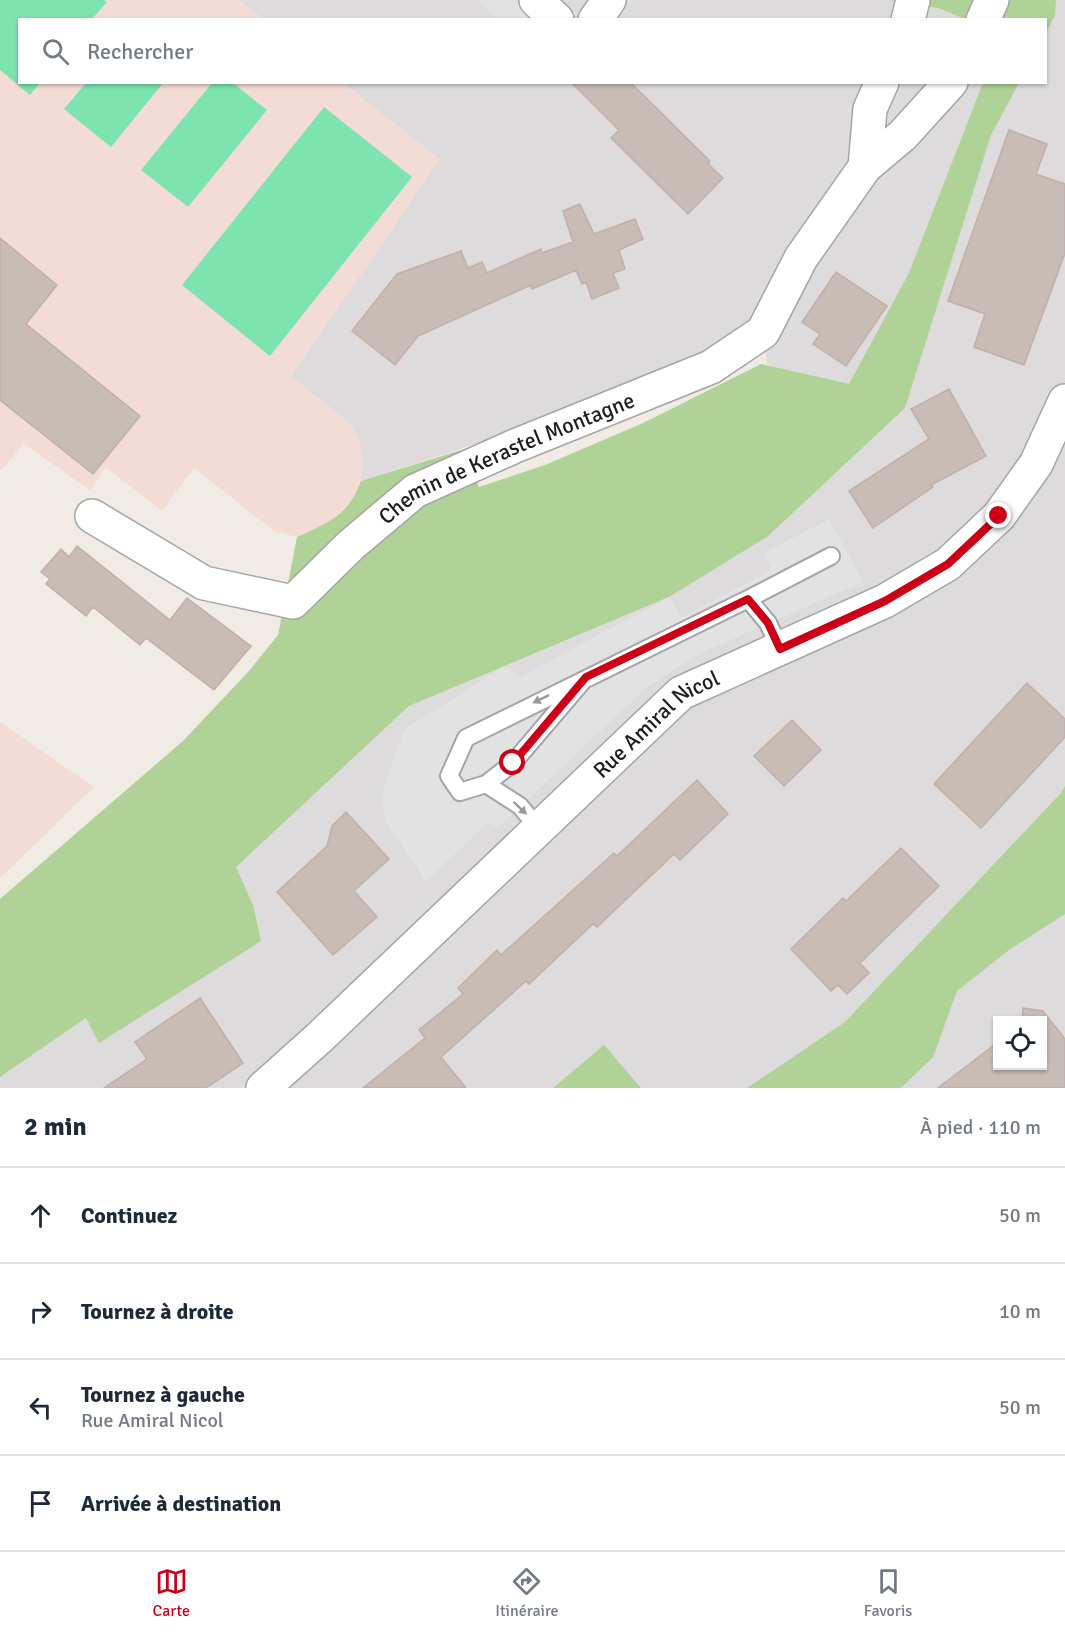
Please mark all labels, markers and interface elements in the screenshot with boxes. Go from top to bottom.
search box [18,18,1047,84]
icon: search [39,35,72,68]
text: Rechercher [87,38,193,65]
street label: Chemin de Kerastel Montagne [373,386,638,530]
route end [985,502,1011,528]
street label: Rue Amiral Nicol [588,665,724,784]
one-way arrow [532,695,549,704]
route start [499,749,525,775]
one-way arrow [513,801,528,815]
map controls [993,1016,1047,1070]
button: locate [993,1016,1047,1070]
text: 2 min [24,1111,87,1143]
text: À pied · 110 m [920,1115,1041,1140]
icon: ahead [24,1199,57,1232]
text: Continuez [81,1202,177,1229]
text: 50 m [999,1203,1041,1228]
icon: right [24,1295,57,1328]
text: Tournez à droite [81,1298,234,1325]
text: 10 m [999,1299,1041,1324]
text: Tournez à gauche [81,1381,245,1408]
icon: left [24,1391,57,1424]
text: 50 m [999,1395,1041,1420]
text: Rue Amiral Nicol [81,1408,224,1433]
icon: arrive [24,1487,57,1520]
text: Arrivée à destination [81,1490,281,1517]
tab: Carte [153,1565,190,1621]
tab: Itinéraire [495,1565,559,1621]
tab: Favoris [864,1565,912,1621]

